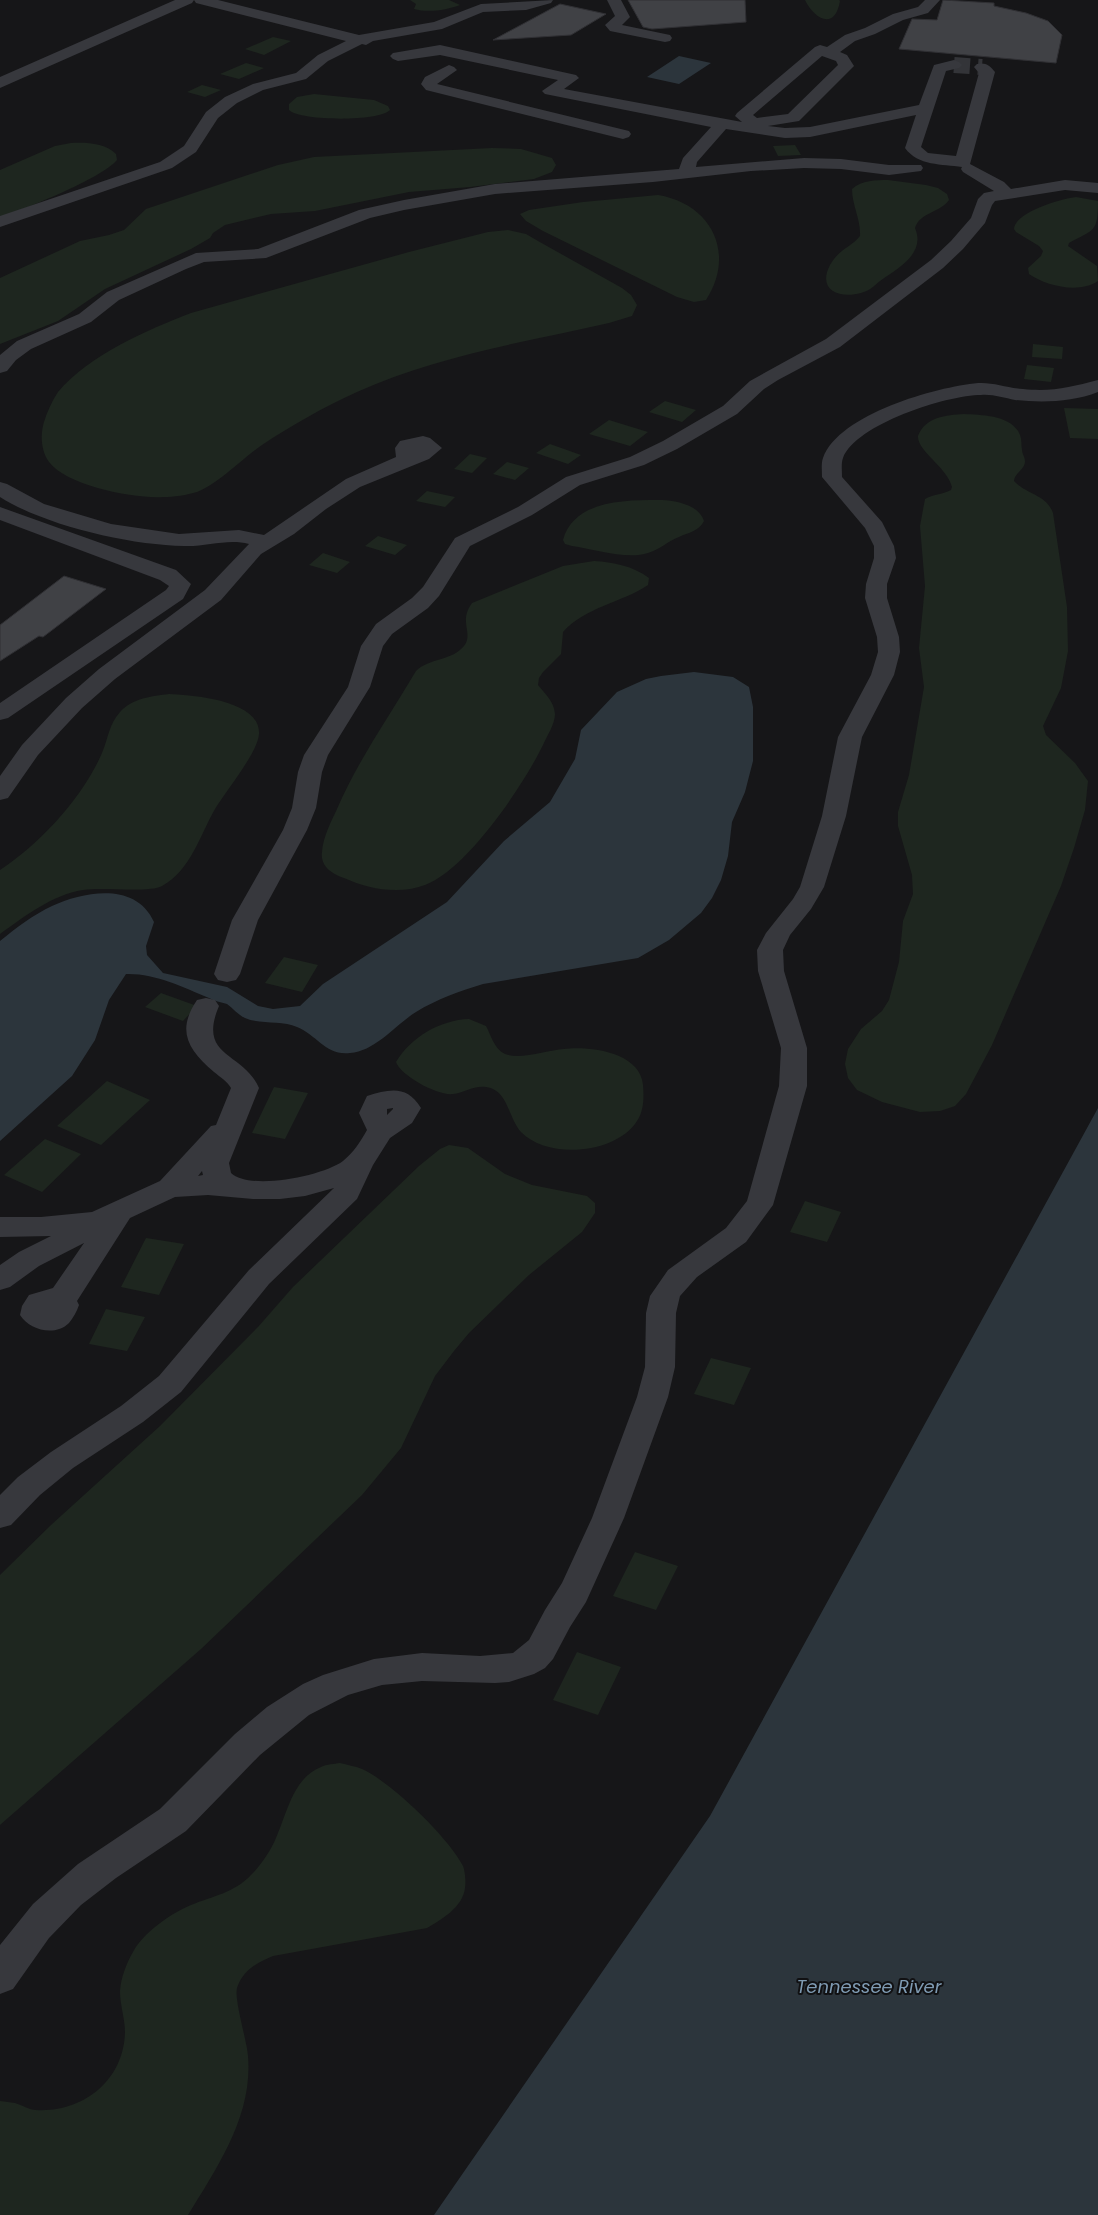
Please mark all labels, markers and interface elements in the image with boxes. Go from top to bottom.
water label: Tennessee River [797,1974,943,1999]

